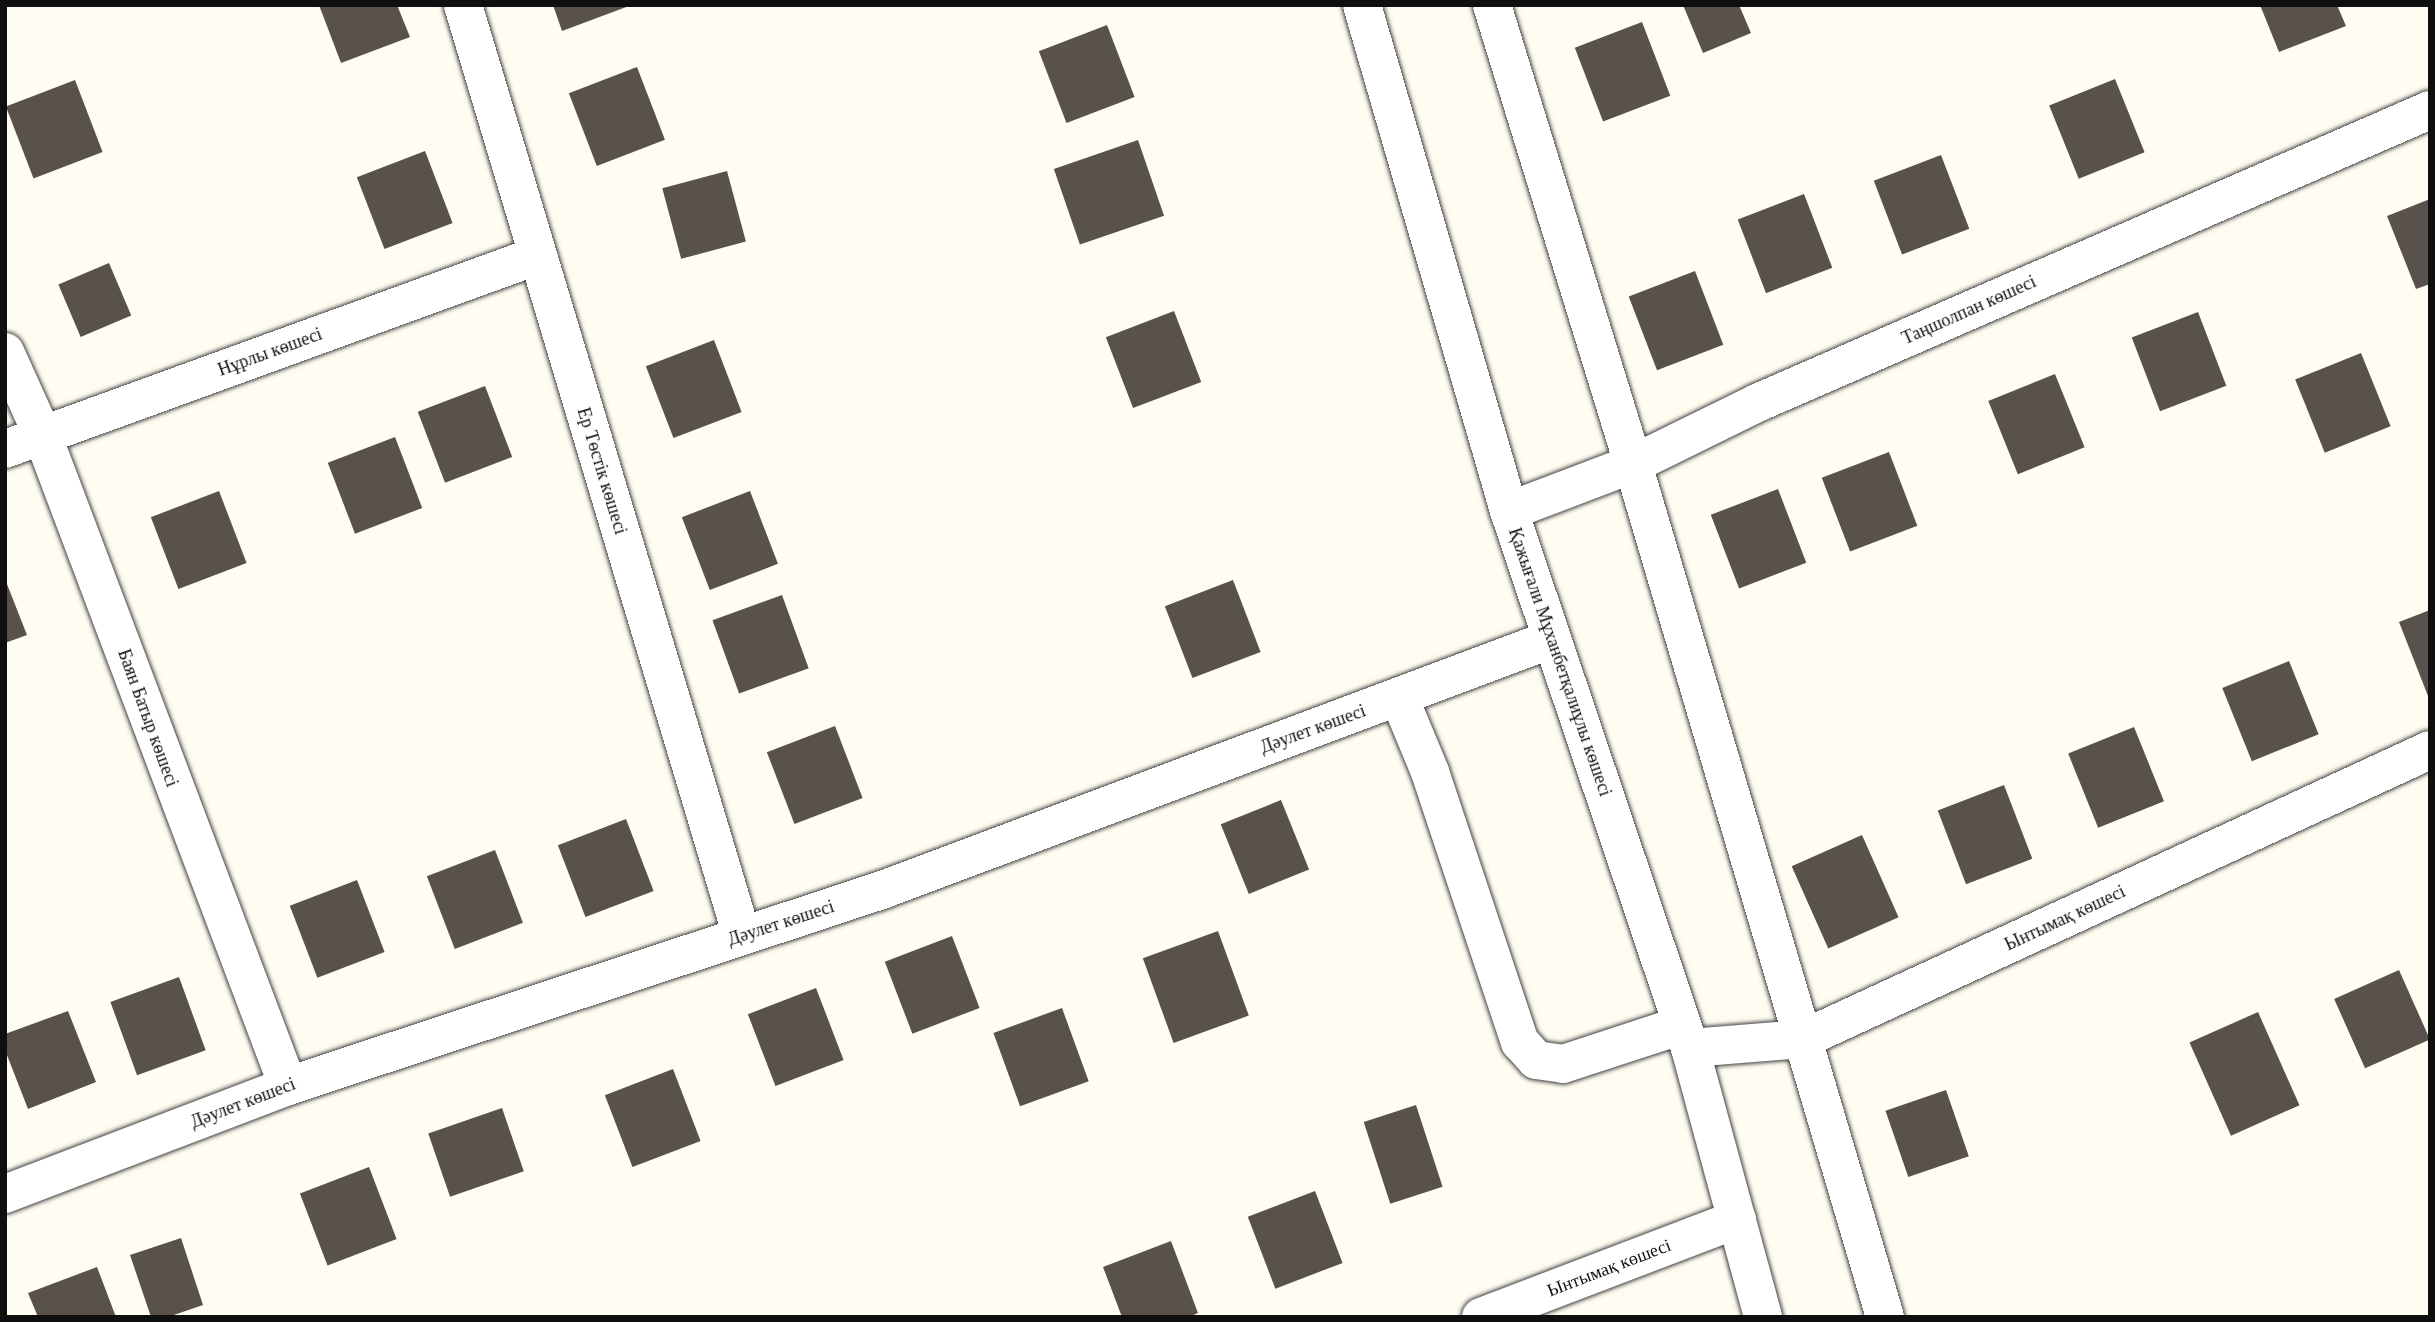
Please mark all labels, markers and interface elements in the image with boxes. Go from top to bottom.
street label: Таңшолпан көшесі [1899,271,2039,349]
street label: Нұрлы көшесі [215,323,325,381]
street label: Ер Төстік көшесі [572,405,632,537]
street label: Қажығали Мұханбетқалиұлы көшесі [1504,525,1616,799]
street label: Баян Батыр көшесі [113,646,183,790]
street label: Дәулет көшесі [1257,700,1369,758]
street label: Ынтымақ көшесі [2001,881,2129,955]
street label: Дәулет көшесі [725,896,837,950]
street label: Дәулет көшесі [187,1073,299,1133]
street label: Ынтымақ көшесі [1544,1234,1674,1302]

